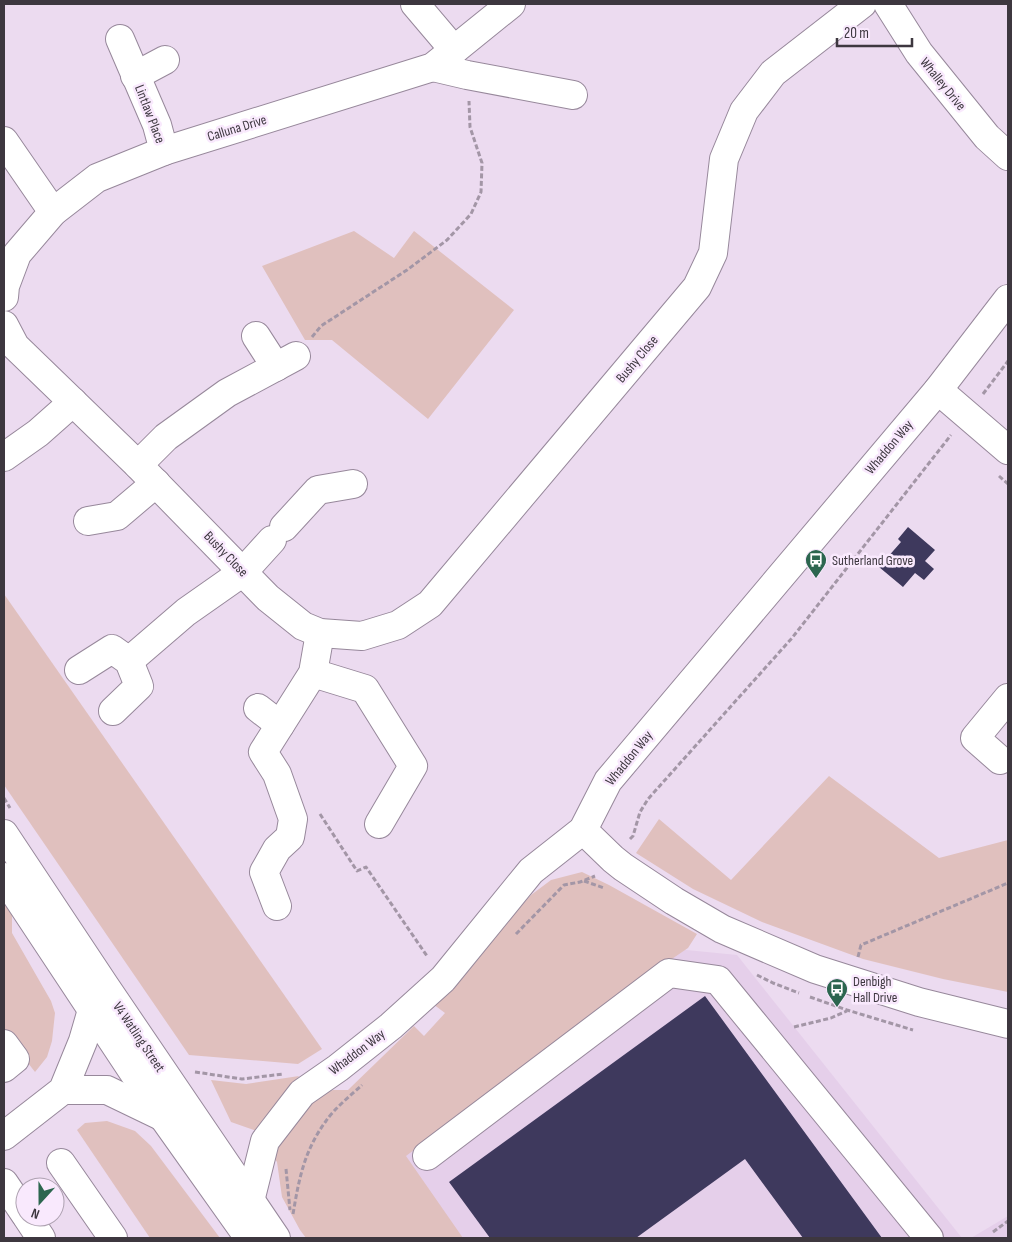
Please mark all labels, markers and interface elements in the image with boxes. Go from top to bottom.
scale bar [837,15,912,47]
text: 20 m [844,24,869,43]
street label: Whalley Drive [916,54,970,114]
street label: Lintlaw Place [131,82,169,146]
street label: Calluna Drive [205,111,269,145]
street label: Bushy Close [612,332,662,386]
street label: Whaddon Way [861,416,917,478]
street label: Bushy Close [200,528,252,580]
bus stop icon: Sutherland Grove [804,548,828,579]
place label: Sutherland Grove [832,552,913,569]
street label: Whaddon Way [602,727,657,789]
place label: Denbigh Hall Drive [853,973,897,1006]
bus stop icon: Denbigh Hall Drive [825,977,849,1008]
street label: V4 Watling Street [109,999,169,1075]
street label: Whaddon Way [326,1025,389,1079]
north arrow [15,1177,65,1227]
text: N [29,1204,42,1223]

